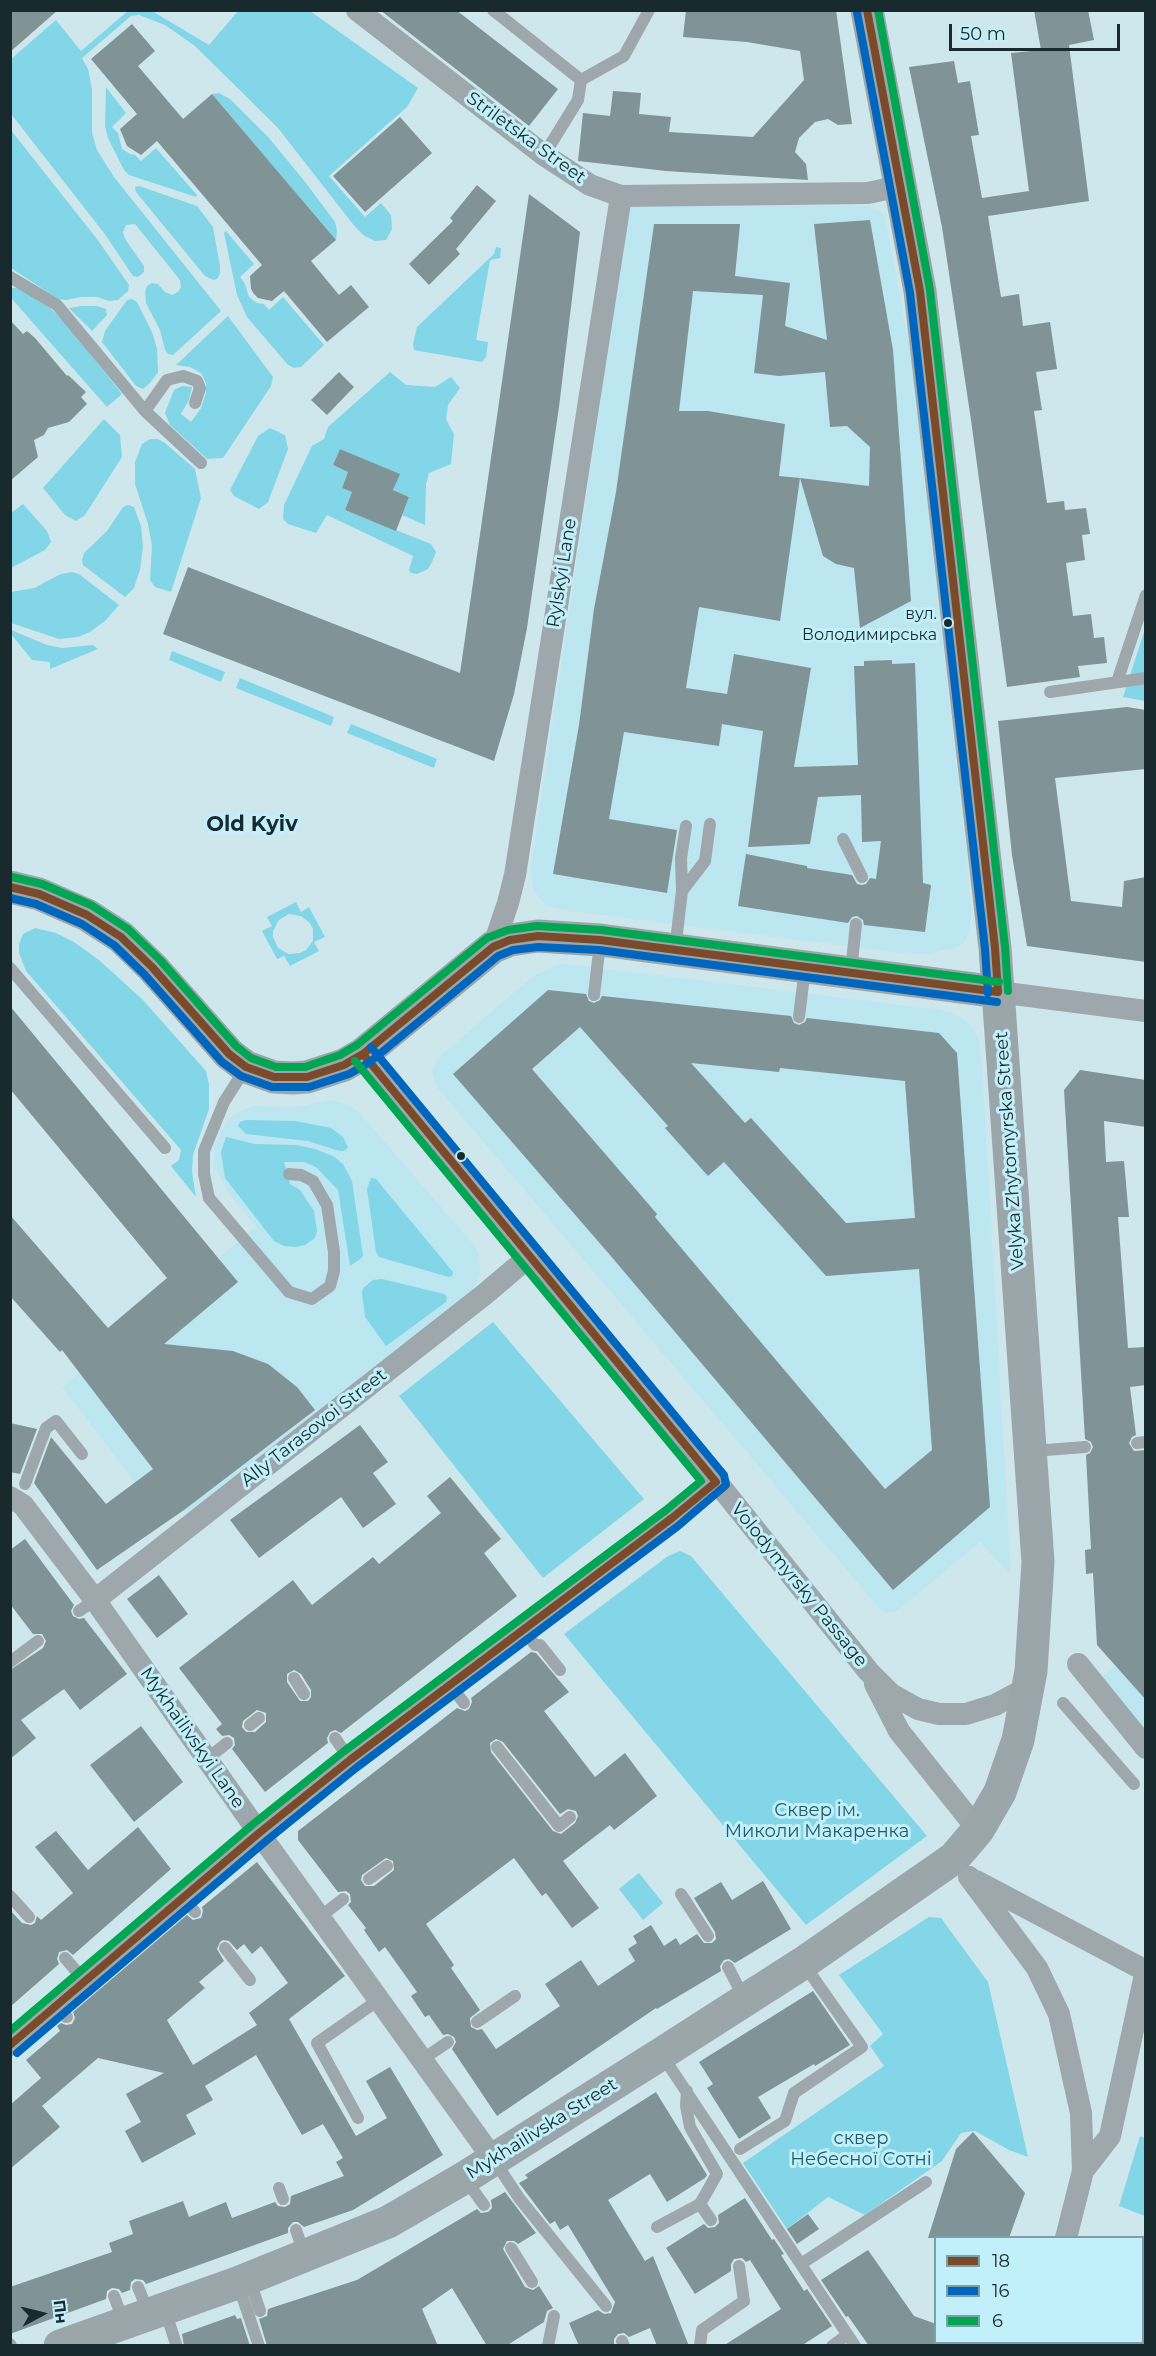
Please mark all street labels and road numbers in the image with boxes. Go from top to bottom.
street label: Striletska Street [462,87,590,189]
street label: Rylskyi Lane [543,517,581,629]
street label: Velyka Zhytomyrska Street [991,1031,1029,1271]
street label: Ally Tarasovoi Street [237,1364,391,1492]
street label: Volodymyrsky Passage [726,1499,872,1671]
street label: Mykhailivskyi Lane [135,1663,249,1813]
street label: Mykhailivska Street [463,2074,621,2184]

